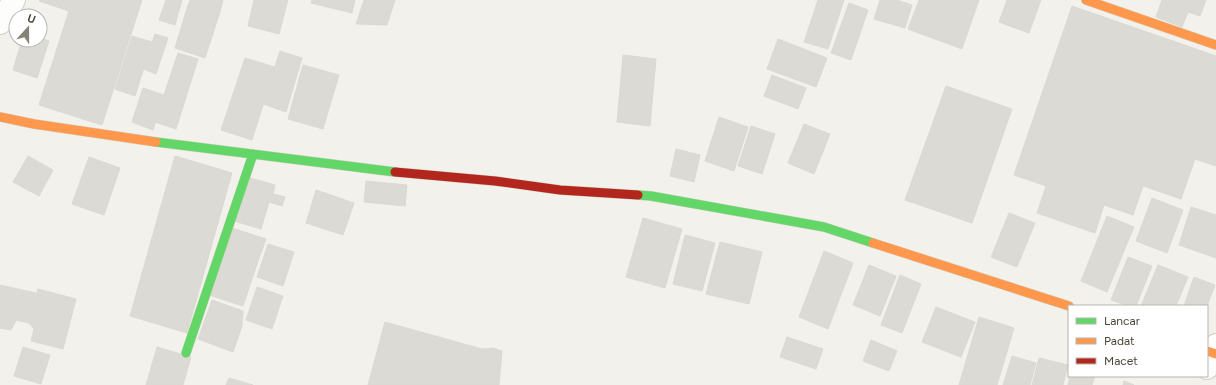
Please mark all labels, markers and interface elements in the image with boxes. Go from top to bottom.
north arrow [8,8,48,48]
text: U [25,12,38,27]
legend [1068,305,1208,377]
text: Lancar [1104,314,1140,328]
text: Padat [1104,334,1135,348]
text: Macet [1104,354,1138,368]

